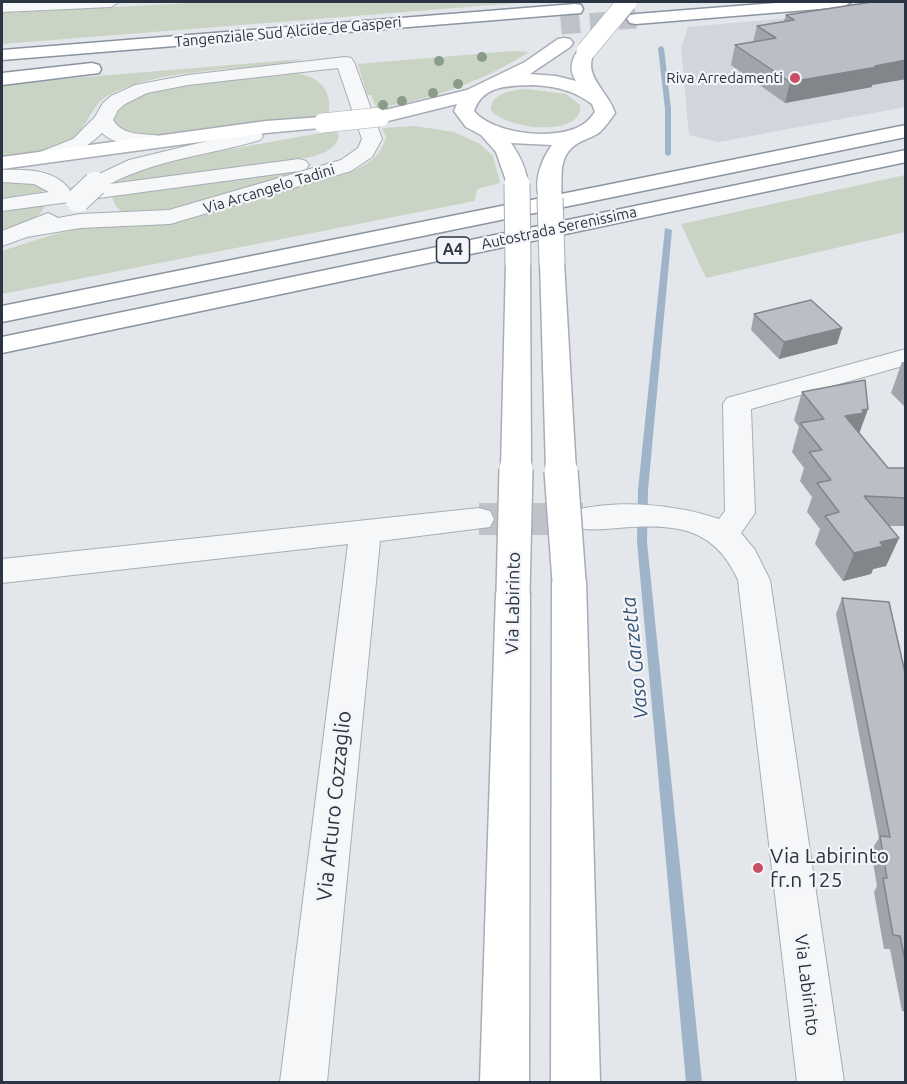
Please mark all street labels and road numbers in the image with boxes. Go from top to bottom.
street label: Tangenziale Sud Alcide de Gasperi [174,13,402,51]
street label: Via Arcangelo Tadini [201,160,337,218]
street label: Autostrada Serenissima [480,203,638,253]
road number: A4 [436,237,470,263]
street label: Via Labirinto [501,552,525,654]
street label: Via Arturo Cozzaglio [311,709,357,903]
street label: Via Labirinto [790,933,824,1037]

